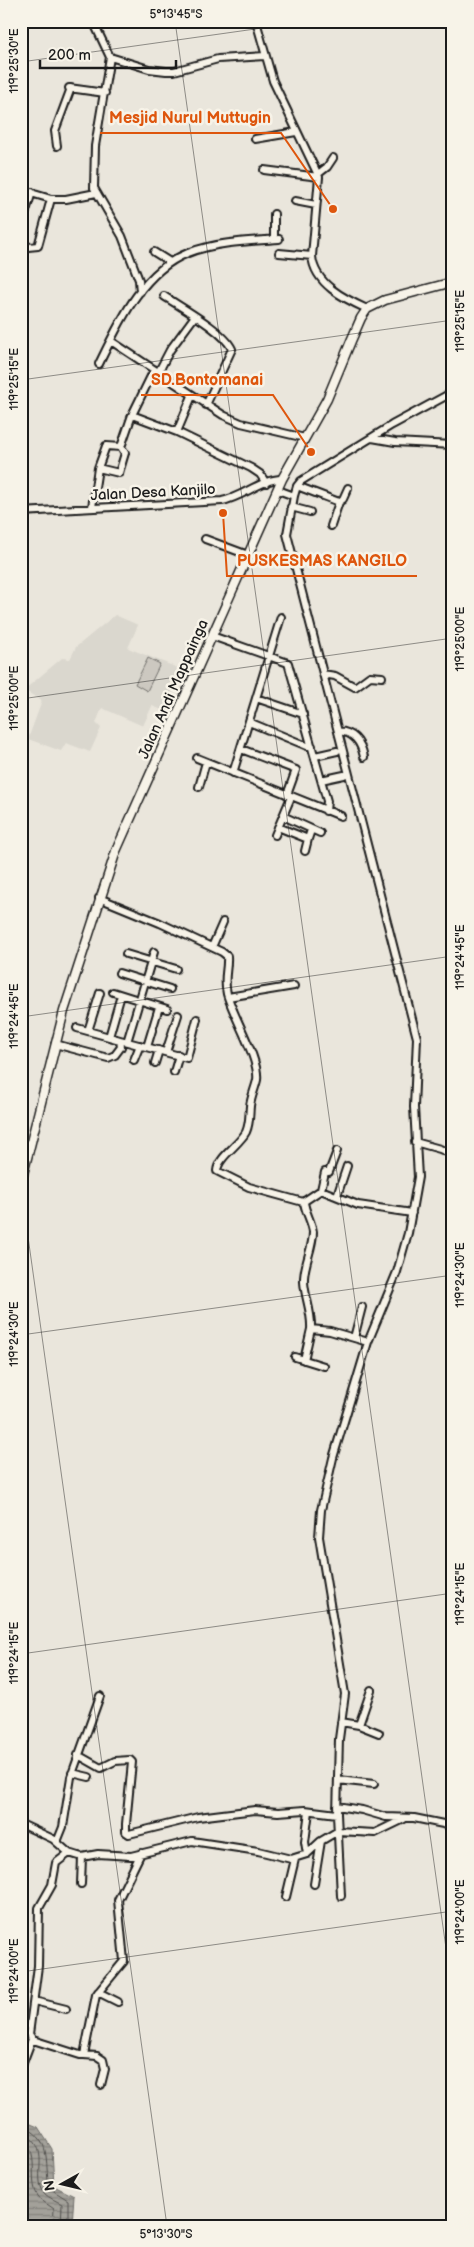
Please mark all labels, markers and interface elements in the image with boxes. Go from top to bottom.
text: 5°13'45"S [150,7,202,22]
text: 119°25'30"E [7,28,22,94]
scale bar [40,38,176,70]
text: 200 m [48,46,91,65]
callout: Mesjid Nurul Muttugin [100,102,281,133]
text: Mesjid Nurul Muttugin [109,109,271,128]
text: 119°25'15"E [453,290,468,352]
text: 119°25'15"E [7,348,22,410]
callout: SD.Bontomanai [141,364,273,395]
text: SD.Bontomanai [151,371,263,390]
street label: Jalan Desa Kanjilo [90,480,216,505]
callout: PUSKESMAS KANGILO [227,545,417,576]
text: PUSKESMAS KANGILO [237,552,407,571]
text: 119°25'00"E [453,606,468,671]
street label: Jalan Andi Mappainga [134,617,213,762]
text: 119°25'00"E [7,665,22,730]
text: 119°24'45"E [453,924,468,990]
text: 119°24'45"E [7,983,22,1049]
text: 119°24'30"E [453,1242,468,1308]
text: 119°24'30"E [7,1301,22,1367]
text: 119°24'15"E [453,1563,468,1625]
text: 119°24'15"E [7,1622,22,1684]
text: 119°24'00"E [453,1879,468,1945]
text: 119°24'00"E [7,1938,22,2004]
north arrow [38,2160,88,2210]
text: N [40,2179,59,2192]
text: 5°13'30"S [139,2227,193,2242]

